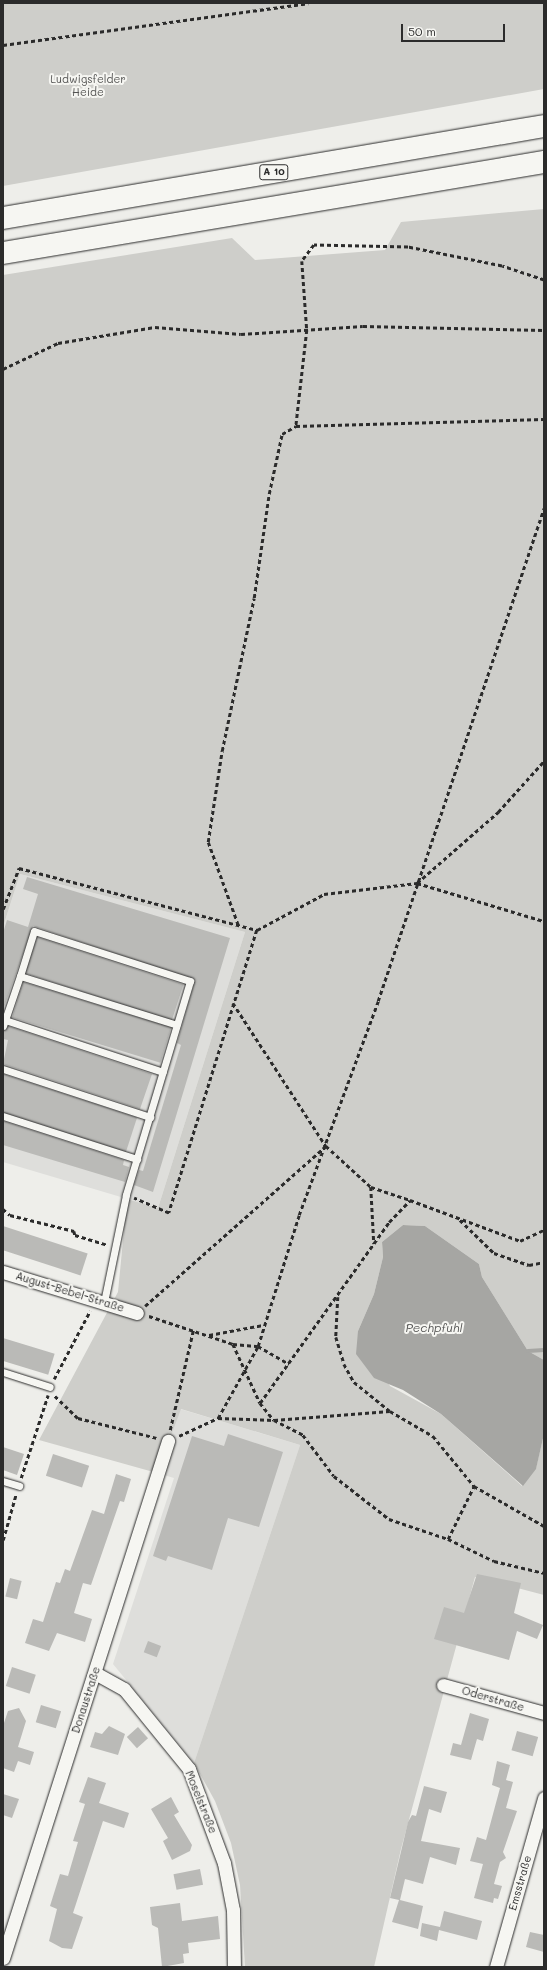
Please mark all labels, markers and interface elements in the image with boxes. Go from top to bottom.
scale bar [403,16,507,42]
text: 50 m [408,23,436,39]
park label: Ludwigsfelder Heide [50,73,126,99]
road number: A 10 [259,164,289,180]
street label: August-Bebel-Straße [14,1269,126,1315]
water label: Pechpfuhl [406,1321,462,1335]
street label: Donaustraße [69,1665,103,1735]
street label: Oderstraße [460,1684,526,1714]
street label: Moselstraße [182,1769,220,1835]
street label: Emsstraße [506,1854,534,1912]

